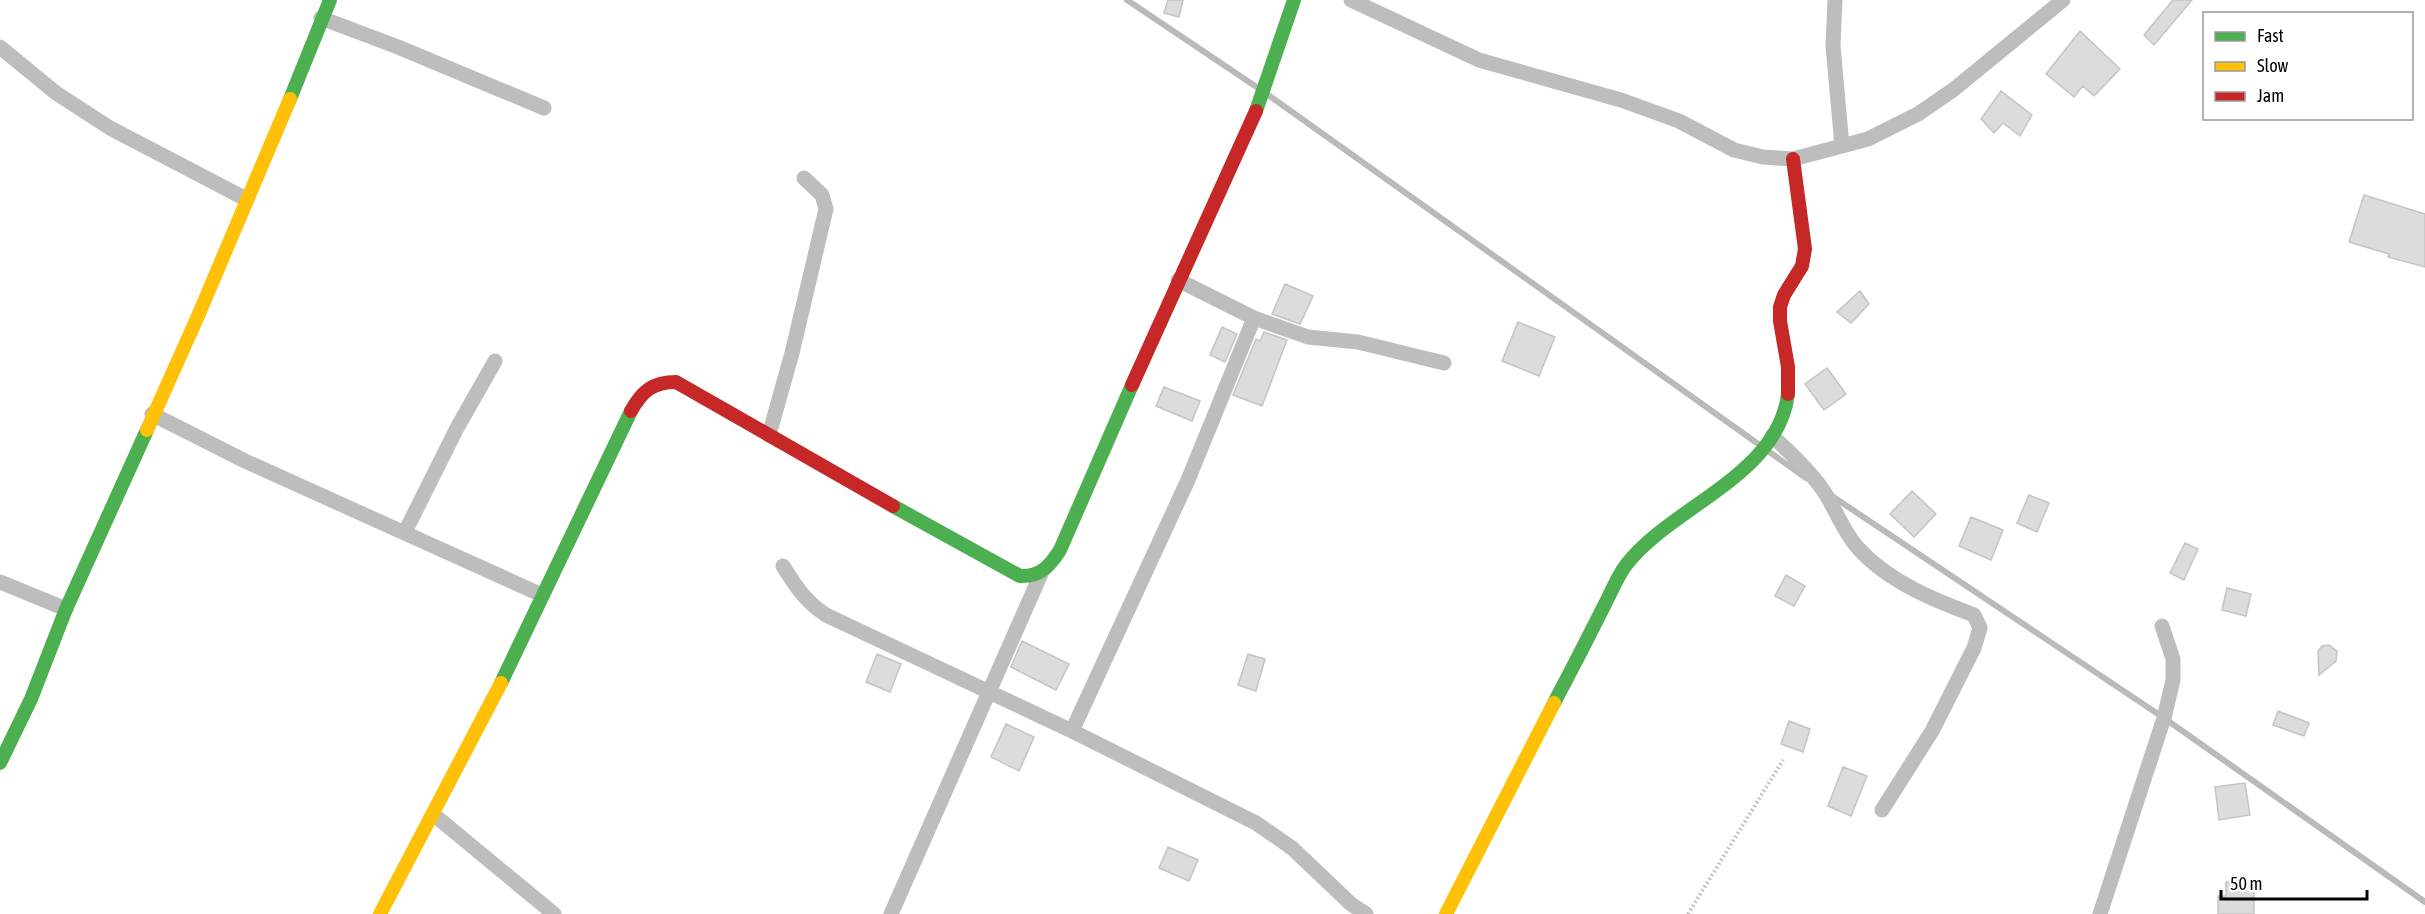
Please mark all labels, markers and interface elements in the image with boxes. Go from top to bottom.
legend [2203,12,2413,120]
text: Fast [2257,25,2284,46]
text: Slow [2257,55,2288,76]
text: Jam [2257,85,2284,106]
scale bar [2221,863,2366,901]
text: 50 m [2230,873,2262,894]

